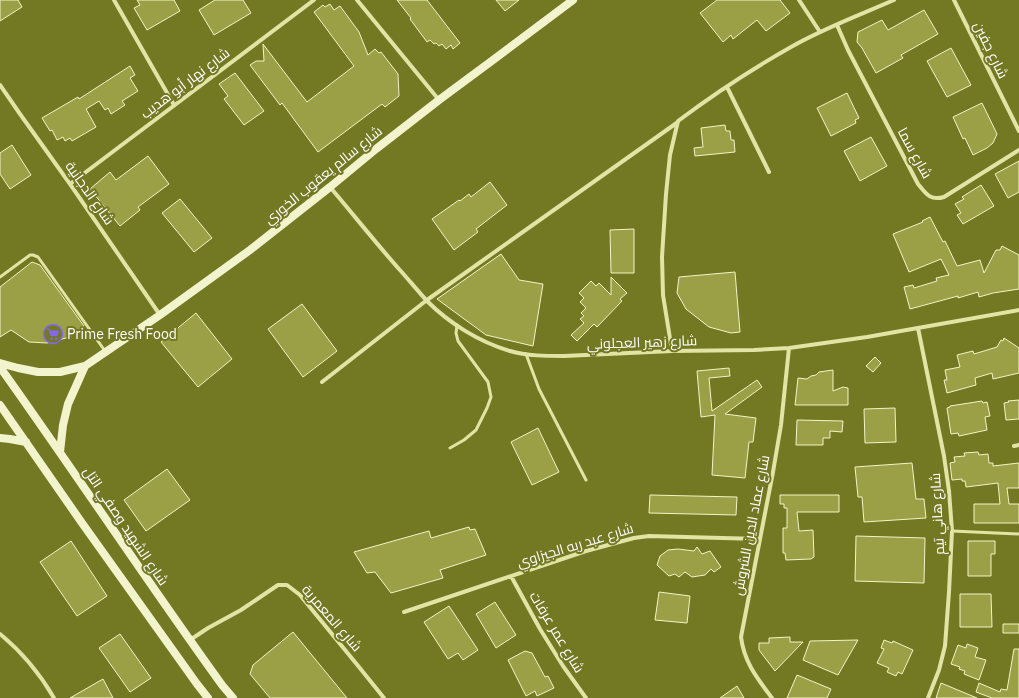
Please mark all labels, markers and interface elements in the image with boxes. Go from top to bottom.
street label: شارع جفين [970,19,1012,81]
street label: شارع نهار أبو هديب [137,44,233,122]
street label: شارع سالم يعقوب الخوري [260,122,388,231]
street label: شارع سما [894,124,936,182]
street label: شارع الدجانية [62,158,118,228]
supermarket icon: Prime Fresh Food [42,323,64,345]
place label: Prime Fresh Food [67,325,177,343]
street label: شارع زهير العجلوني [587,331,698,356]
street label: شارع عماد الدين الشروش [729,453,773,597]
street label: شارع الشهيد وصفي التل [77,463,172,591]
street label: شارع هاني تيم [926,472,951,556]
street label: شارع عبد ربه الجيزاوي [515,519,636,574]
street label: شارع المعمرية [298,581,366,655]
street label: شارع عمر عرفات [526,588,588,676]

